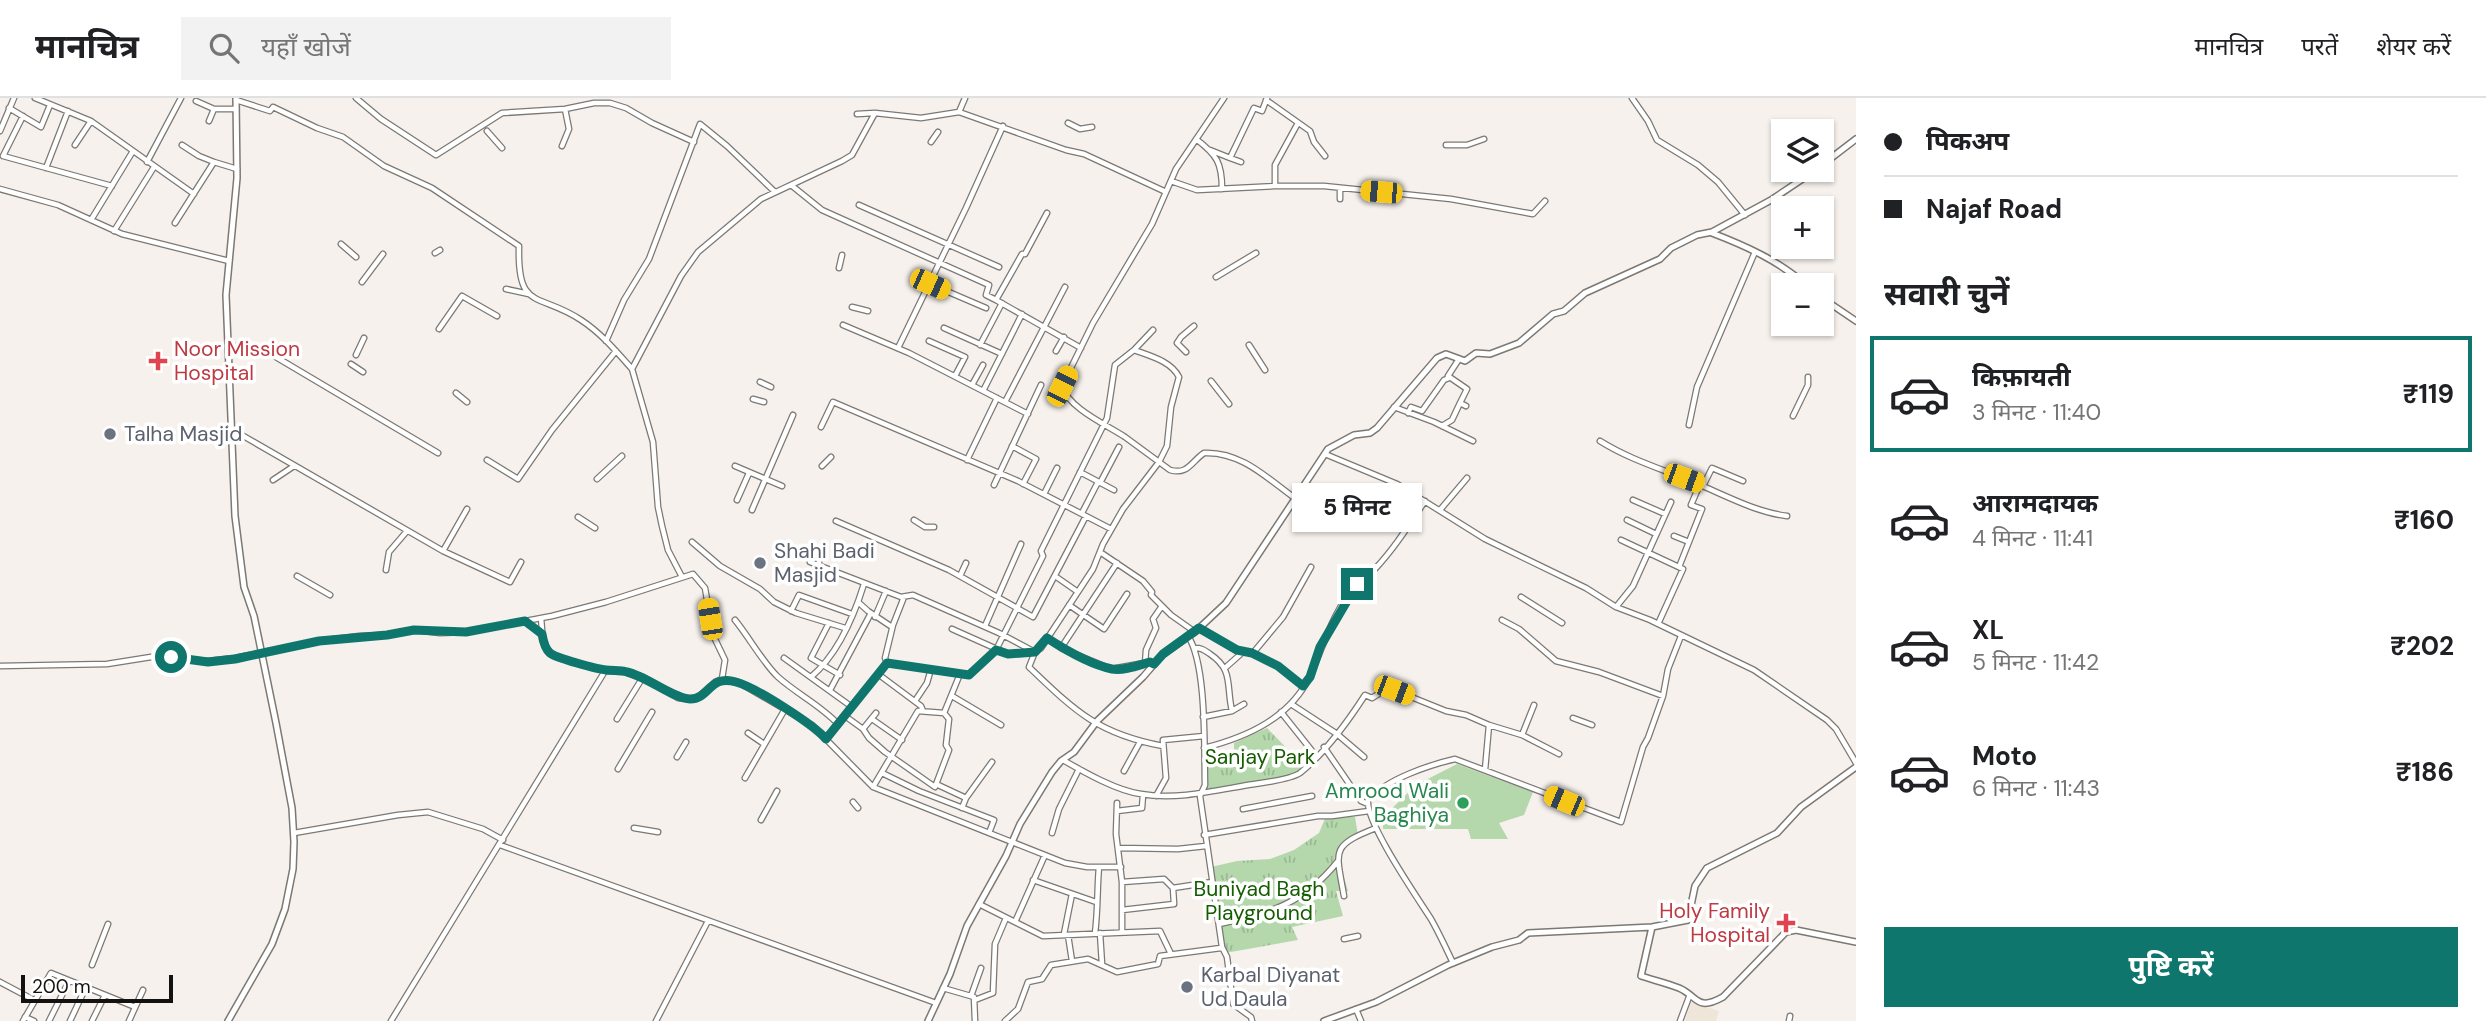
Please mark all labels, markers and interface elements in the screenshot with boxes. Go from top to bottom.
search box [181,17,671,80]
text: मानचित्र [35,25,139,68]
icon: search [205,29,243,67]
text: यहाँ खोजें [261,30,351,64]
text: मानचित्र [2195,31,2263,62]
text: परतें [2301,31,2338,62]
text: शेयर करें [2376,31,2451,62]
map controls [1771,119,1834,336]
button: layers [1771,119,1834,182]
text: पिकअप [1926,124,2009,158]
car [1360,180,1403,204]
text: Najaf Road [1926,192,2062,226]
button: + [1771,196,1834,259]
car [907,266,954,302]
button: − [1771,273,1834,336]
text: सवारी चुनें [1884,273,2009,315]
place label: Noor Mission Hospital [174,335,300,387]
marker: Noor Mission Hospital [148,351,168,371]
text: किफ़ायती [1972,360,2071,394]
car [1044,363,1081,409]
icon: car [1888,363,1951,426]
text: ₹119 [2403,377,2454,411]
text: 3 मिनट · 11:40 [1972,397,2101,427]
place label: Talha Masjid [124,420,242,448]
marker: Talha Masjid [102,426,118,442]
car [1661,461,1708,495]
callout: 5 मिनट [1292,482,1422,532]
text: आरामदायक [1972,486,2098,520]
icon: car [1888,489,1951,552]
text: 5 मिनट [1323,492,1391,522]
text: ₹160 [2394,503,2454,537]
text: 4 मिनट · 11:41 [1972,523,2093,553]
place label: Shahi Badi Masjid [774,537,875,589]
marker: Shahi Badi Masjid [752,555,768,571]
route end [1341,568,1373,600]
car [697,597,724,641]
text: XL [1972,613,2004,647]
icon: car [1888,615,1951,678]
text: ₹202 [2390,629,2454,663]
route start [155,641,187,673]
text: 5 मिनट · 11:42 [1972,647,2099,677]
car [1371,673,1418,707]
text: Moto [1972,739,2037,773]
icon: car [1888,741,1951,804]
park label: Sanjay Park [1205,743,1316,771]
text: ₹186 [2396,755,2454,789]
text: 6 मिनट · 11:43 [1972,773,2100,803]
place label: Amrood Wali Baghiya [1325,777,1449,829]
car [1541,783,1588,819]
marker: Amrood Wali Baghiya [1455,795,1471,811]
park label: Buniyad Bagh Playground [1194,875,1324,927]
place label: Holy Family Hospital [1659,897,1770,949]
marker: Holy Family Hospital [1776,913,1796,933]
button: पुष्टि करें [1884,927,2458,1007]
place label: Karbal Diyanat Ud Daula [1201,961,1340,1013]
scale bar [21,972,173,1004]
text: 200 m [32,974,91,999]
marker: Karbal Diyanat Ud Daula [1179,979,1195,995]

